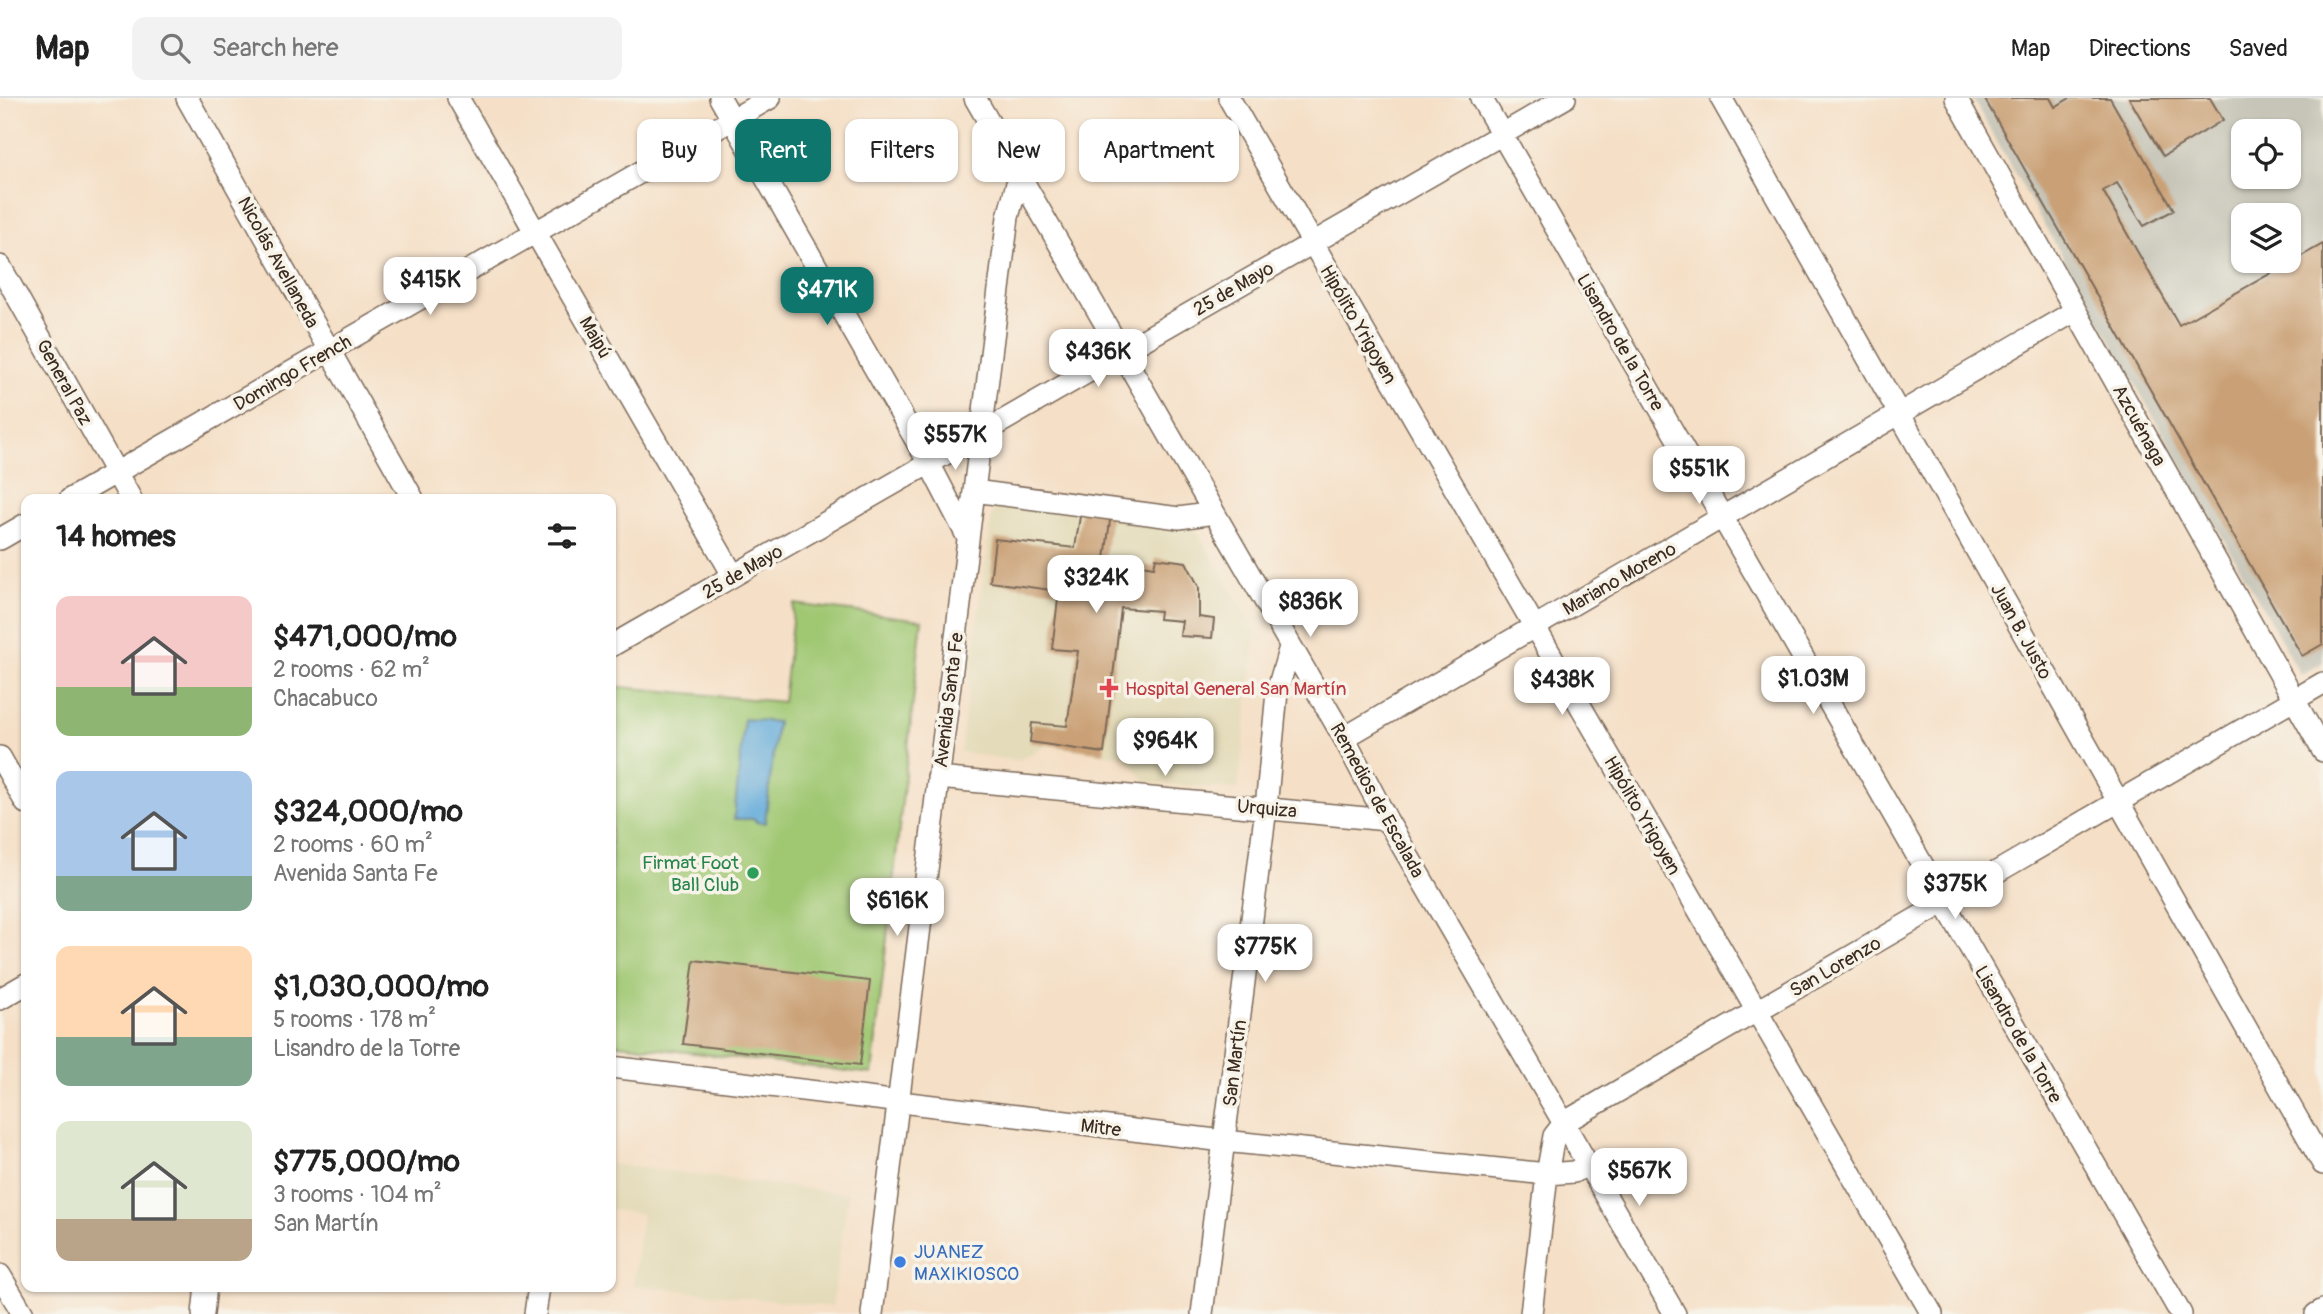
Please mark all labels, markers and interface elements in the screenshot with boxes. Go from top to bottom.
search box [132,17,622,80]
text: Map [35,28,90,69]
icon: search [156,29,194,67]
text: Search here [212,32,339,64]
text: Map [2011,34,2051,63]
text: Directions [2089,34,2190,63]
text: Saved [2228,34,2288,63]
chip: Buy [637,119,721,182]
chip: Rent [735,119,831,182]
chip: Filters [845,119,958,182]
chip: New [972,119,1065,182]
chip: Apartment [1079,119,1239,182]
map controls [2231,119,2301,273]
button: locate [2231,119,2301,189]
street label: Nicolás Avellaneda [232,192,324,333]
button: layers [2231,203,2301,273]
street label: 25 de Mayo [1189,256,1278,321]
pin: $415K [381,258,479,317]
street label: Hipólito Yrigoyen [1314,261,1402,388]
text: $415K [399,265,461,294]
pin: $471K [778,268,876,327]
street label: Lisandro de la Torre [1571,270,1669,416]
text: $471K [797,275,857,304]
street label: Maipú [574,312,617,363]
street label: Domingo French [229,329,356,416]
pin: $436K [1049,330,1147,389]
street label: General Paz [31,335,98,430]
text: $436K [1065,337,1131,366]
street label: Azcuénaga [2107,381,2171,471]
pin: $557K [906,412,1004,472]
text: $557K [923,420,987,449]
pin: $551K [1650,446,1748,506]
text: $551K [1669,454,1729,483]
icon: filters [543,517,581,555]
text: 14 homes [56,518,176,555]
street label: Mariano Moreno [1559,537,1680,621]
street label: 25 de Mayo [698,539,787,604]
pin: $324K [1047,556,1145,615]
text: $324K [1063,563,1129,592]
street label: Juan B. Justo [1985,579,2057,684]
pin: $836K [1261,580,1359,639]
text: $836K [1278,587,1342,616]
text: $471,000/mo [273,618,457,655]
icon: home [112,624,196,708]
street label: Avenida Santa Fe [929,631,969,769]
text: 2 rooms · 62 m² [273,655,430,684]
pin: $1.03M [1756,656,1870,716]
pin: $438K [1513,658,1611,717]
text: $1.03M [1777,664,1849,693]
text: $438K [1530,665,1594,694]
place label: Hospital General San Martín [1125,677,1346,701]
marker: Hospital General San Martín [1099,678,1119,698]
text: Chacabuco [273,684,378,713]
pin: $964K [1116,718,1214,778]
street label: Remedios de Escalada [1325,719,1430,882]
text: $964K [1133,726,1197,755]
street label: Hipólito Yrigoyen [1598,752,1686,879]
text: $324,000/mo [273,793,463,830]
street label: Urquiza [1236,794,1298,824]
icon: home [112,799,196,883]
text: 2 rooms · 60 m² [273,830,433,859]
place label: Firmat Foot Ball Club [642,851,739,897]
text: Avenida Santa Fe [273,859,438,888]
pin: $375K [1906,862,2004,921]
marker: Firmat Foot Ball Club [745,865,761,881]
text: $375K [1923,869,1987,898]
pin: $616K [848,878,946,938]
text: $616K [866,886,928,915]
pin: $775K [1216,924,1314,984]
street label: San Lorenzo [1786,931,1885,1003]
text: $775K [1233,932,1297,961]
street label: Lisandro de la Torre [1969,962,2067,1108]
text: $1,030,000/mo [273,968,489,1005]
icon: home [112,974,196,1058]
text: 5 rooms · 178 m² [273,1005,436,1034]
street label: San Martín [1218,1018,1252,1108]
text: Lisandro de la Torre [273,1034,460,1063]
street label: Mitre [1079,1114,1123,1142]
text: $775,000/mo [273,1143,460,1180]
pin: $567K [1590,1148,1688,1208]
icon: home [112,1149,196,1233]
text: $567K [1607,1156,1671,1185]
text: 3 rooms · 104 m² [273,1180,442,1209]
text: San Martín [273,1209,379,1238]
place label: JUANEZ MAXIKIOSCO [914,1240,1019,1286]
marker: JUANEZ MAXIKIOSCO [892,1254,908,1270]

